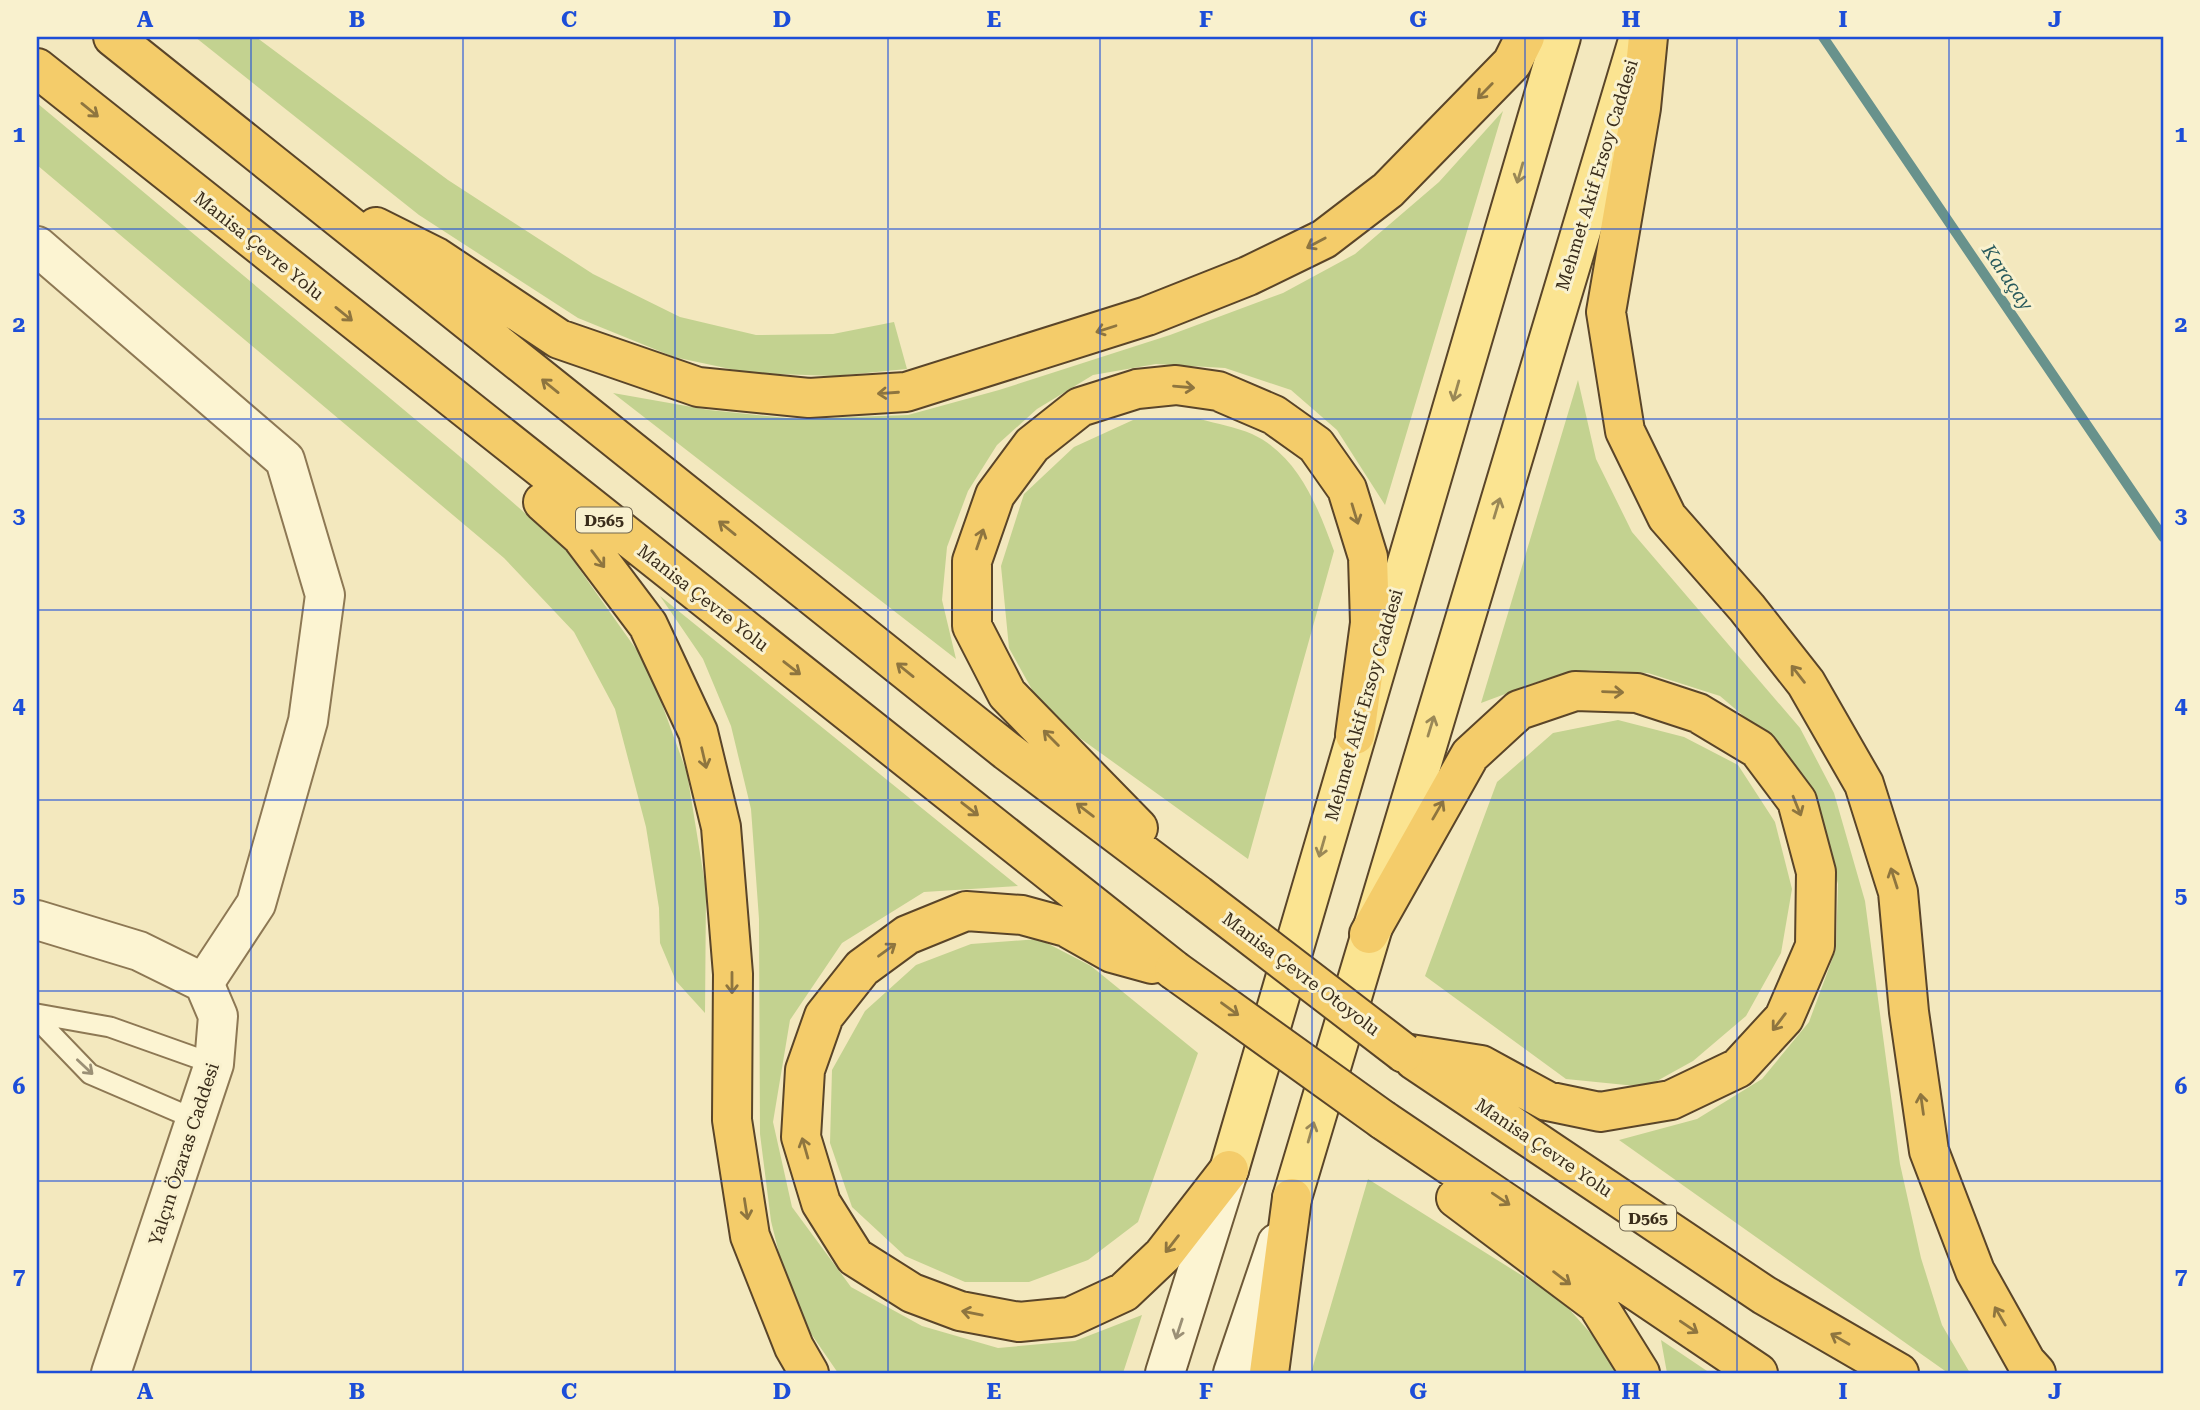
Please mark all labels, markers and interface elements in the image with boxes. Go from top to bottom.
text: A [137,6,154,33]
text: B [349,6,365,33]
text: C [561,6,577,33]
text: D [773,6,791,33]
text: E [987,6,1001,33]
text: F [1199,6,1213,33]
text: G [1409,6,1427,33]
text: H [1622,6,1641,33]
text: I [1838,6,1848,33]
text: J [2048,6,2062,33]
street label: Mehmet Akif Ersoy Caddesi [1551,57,1642,293]
one-way arrow [1476,82,1493,99]
one-way arrow [80,103,99,118]
text: 1 [13,121,26,148]
text: 1 [2175,121,2188,148]
one-way arrow [1513,161,1526,183]
street label: Manisa Çevre Yolu [190,187,328,304]
one-way arrow [1306,236,1327,250]
water label: Karaçay [1977,239,2038,315]
one-way arrow [335,306,353,322]
text: 2 [13,311,25,338]
text: 2 [2175,311,2187,338]
one-way arrow [1095,323,1117,336]
one-way arrow [541,378,559,393]
one-way arrow [1449,380,1462,402]
one-way arrow [1172,381,1195,394]
one-way arrow [877,387,900,400]
one-way arrow [1491,498,1504,520]
text: 3 [13,502,26,529]
text: 3 [2175,502,2188,529]
one-way arrow [1349,503,1362,525]
road number: D565 [576,508,632,533]
one-way arrow [719,520,737,535]
one-way arrow [975,528,987,550]
street label: Manisa Çevre Yolu [634,540,773,655]
one-way arrow [591,549,606,568]
street label: Mehmet Akif Ersoy Caddesi [1320,586,1407,823]
one-way arrow [782,660,800,675]
one-way arrow [897,662,915,677]
one-way arrow [1790,665,1806,683]
one-way arrow [1601,685,1624,699]
text: 4 [13,692,26,719]
text: 4 [2175,692,2188,719]
one-way arrow [1426,716,1439,738]
one-way arrow [1043,729,1060,746]
one-way arrow [698,746,712,769]
one-way arrow [1791,794,1804,816]
one-way arrow [961,801,979,816]
one-way arrow [1431,801,1445,821]
one-way arrow [1076,802,1094,817]
one-way arrow [1315,836,1328,858]
one-way arrow [1887,868,1899,890]
text: 5 [13,882,26,909]
text: 5 [2175,882,2188,909]
street label: Manisa Çevre Otoyolu [1219,908,1384,1040]
one-way arrow [877,943,896,957]
one-way arrow [726,971,739,994]
one-way arrow [1220,1002,1239,1017]
one-way arrow [1772,1012,1787,1030]
one-way arrow [76,1059,94,1075]
street label: Yalçın Özaras Caddesi [144,1060,223,1248]
text: 6 [13,1073,26,1100]
text: 6 [2175,1073,2188,1100]
one-way arrow [1916,1093,1929,1115]
street label: Manisa Çevre Yolu [1472,1094,1617,1201]
one-way arrow [1305,1122,1318,1144]
one-way arrow [797,1137,810,1159]
one-way arrow [1491,1192,1510,1206]
one-way arrow [739,1198,752,1220]
road number: D565 [1620,1206,1676,1230]
one-way arrow [1165,1234,1180,1252]
text: 7 [13,1263,26,1290]
text: 7 [2175,1263,2188,1290]
one-way arrow [1552,1270,1570,1285]
one-way arrow [961,1306,984,1319]
one-way arrow [1993,1306,2007,1326]
one-way arrow [1172,1318,1185,1340]
one-way arrow [1679,1319,1698,1334]
one-way arrow [1830,1332,1850,1346]
text: A [137,1378,154,1405]
text: B [349,1378,365,1405]
text: C [561,1378,577,1405]
text: D [773,1378,791,1405]
text: E [987,1378,1001,1405]
text: F [1199,1378,1213,1405]
text: G [1409,1378,1427,1405]
text: H [1622,1378,1641,1405]
text: I [1838,1378,1848,1405]
text: J [2048,1378,2062,1405]

